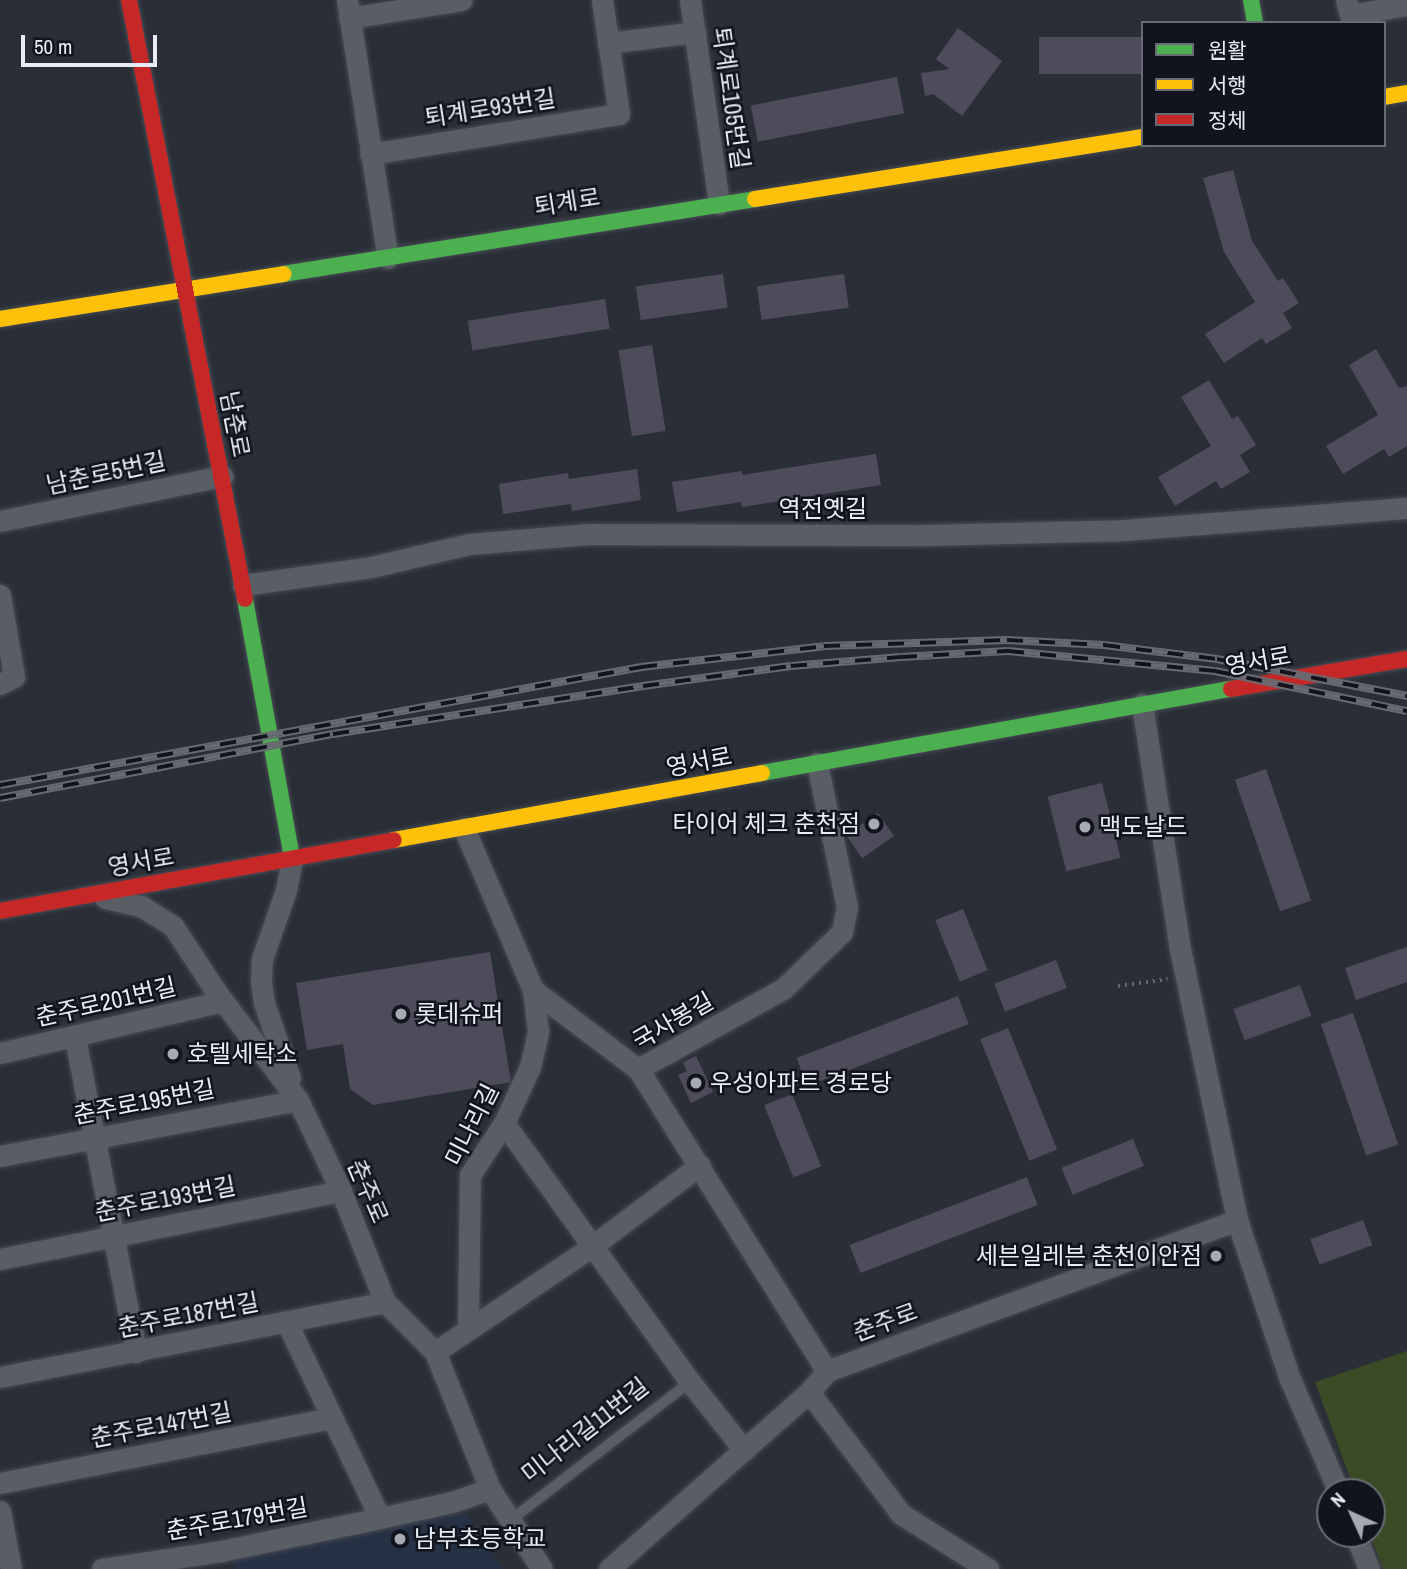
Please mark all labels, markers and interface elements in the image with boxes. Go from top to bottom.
scale bar [24,21,161,65]
legend [1141,21,1386,147]
street label: 퇴계로105번길 [707,25,755,171]
text: 50 m [34,32,72,61]
text: 원활 [1208,36,1247,65]
text: 서행 [1208,71,1247,100]
street label: 퇴계로93번길 [422,83,558,133]
text: 정체 [1208,106,1247,135]
street label: 퇴계로 [532,183,602,221]
street label: 남춘로 [215,389,255,459]
street label: 남춘로5번길 [44,446,168,500]
street label: 역전옛길 [779,495,867,523]
street label: 영서로 [1223,641,1293,681]
street label: 영서로 [664,742,734,782]
place label: 타이어 체크 춘천점 [672,810,860,838]
place label: 맥도날드 [1099,813,1187,841]
marker: 타이어 체크 춘천점 [866,816,882,832]
marker: 맥도날드 [1077,819,1093,835]
street label: 영서로 [106,842,176,882]
street label: 춘주로201번길 [33,972,179,1032]
street label: 국사봉길 [628,986,718,1056]
place label: 롯데슈퍼 [415,1000,503,1028]
marker: 롯데슈퍼 [393,1006,409,1022]
place label: 호텔세탁소 [187,1040,297,1068]
marker: 호텔세탁소 [165,1046,181,1062]
place label: 우성아파트 경로당 [710,1069,892,1097]
street label: 춘주로195번길 [71,1074,217,1130]
marker: 우성아파트 경로당 [688,1075,704,1091]
street label: 미나리길 [439,1079,505,1171]
street label: 춘주로 [342,1155,394,1227]
street label: 춘주로193번길 [92,1171,238,1227]
place label: 세븐일레븐 춘천이안점 [976,1242,1202,1270]
marker: 세븐일레븐 춘천이안점 [1208,1248,1224,1264]
street label: 춘주로187번길 [115,1287,261,1343]
street label: 춘주로 [849,1297,921,1347]
street label: 미나리길11번길 [516,1372,654,1488]
street label: 춘주로147번길 [88,1397,234,1453]
north arrow [1316,1478,1386,1548]
text: N [1324,1486,1351,1513]
street label: 춘주로179번길 [164,1492,310,1546]
place label: 남부초등학교 [414,1525,546,1553]
marker: 남부초등학교 [392,1531,408,1547]

